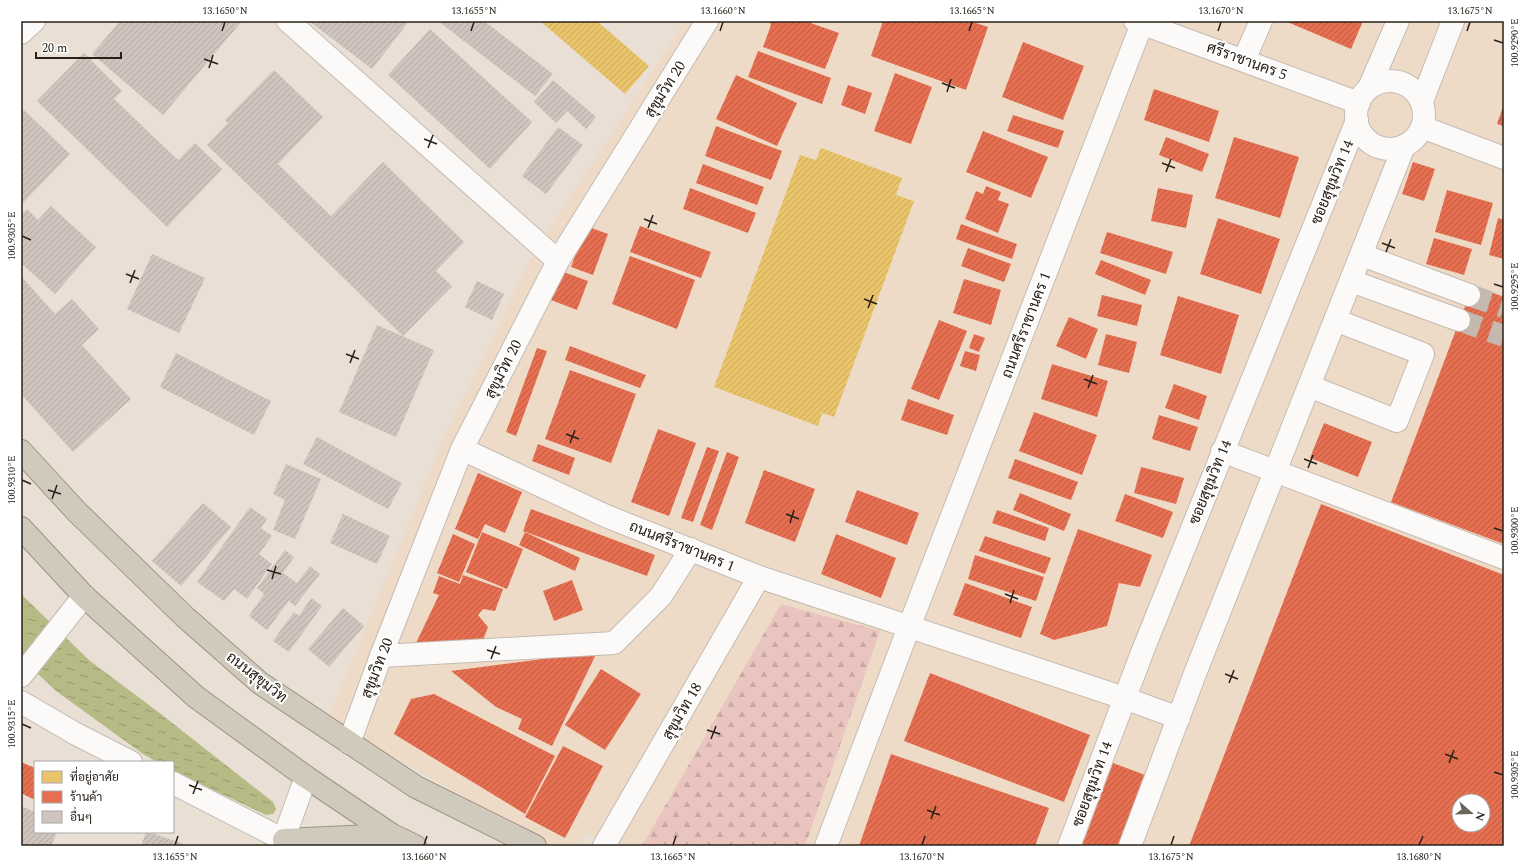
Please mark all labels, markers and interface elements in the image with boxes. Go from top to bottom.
text: 13.1650°N [202,3,248,19]
text: 13.1655°N [451,3,497,19]
text: 13.1660°N [700,3,746,19]
text: 13.1665°N [949,3,995,19]
text: 13.1670°N [1198,3,1244,19]
text: 13.1675°N [1447,3,1493,19]
text: 100.9290°E [1507,18,1523,68]
scale bar [36,34,121,60]
street label: ศรีราชานคร 5 [1203,36,1290,87]
text: 20 m [42,39,67,58]
street label: สุขุมวิท 20 [639,56,692,122]
street label: ซอยสุขุมวิท 14 [1305,136,1360,228]
text: 100.9305°E [4,211,20,261]
text: 100.9295°E [1507,262,1523,312]
street label: ถนนศรีราชานคร 1 [996,269,1057,382]
street label: สุขุมวิท 20 [479,336,528,403]
street label: ซอยสุขุมวิท 14 [1183,436,1238,528]
text: 100.9310°E [4,455,20,505]
text: 100.9300°E [1507,506,1523,556]
street label: ถนนศรีราชานคร 1 [626,515,738,578]
street label: สุขุมวิท 20 [355,635,400,702]
street label: ถนนสุขุมวิท [221,646,292,709]
street label: สุขุมวิท 18 [657,678,708,744]
text: 100.9315°E [4,699,20,749]
street label: ซอยสุขุมวิท 14 [1066,738,1119,830]
text: 100.9305°E [1507,750,1523,800]
legend [34,761,174,833]
text: ที่อยู่อาศัย [70,766,119,787]
text: ร้านค้า [70,788,102,807]
north arrow [1451,793,1491,833]
text: อื่นๆ [70,806,92,827]
text: N [1470,809,1489,823]
text: 13.1655°N [152,849,198,865]
text: 13.1660°N [401,849,447,865]
text: 13.1665°N [650,849,696,865]
text: 13.1670°N [899,849,945,865]
text: 13.1675°N [1148,849,1194,865]
text: 13.1680°N [1396,849,1442,865]

